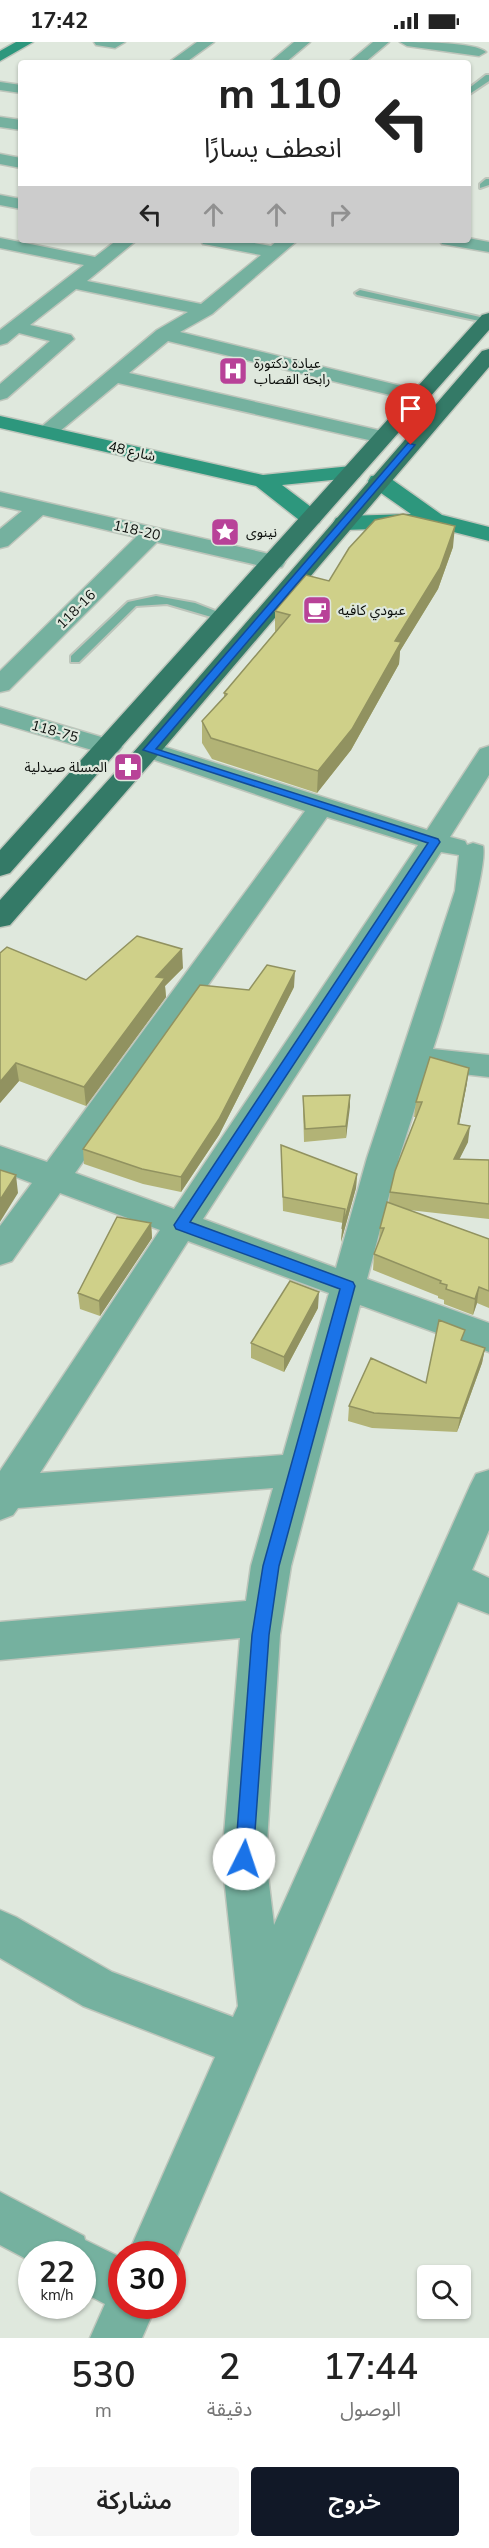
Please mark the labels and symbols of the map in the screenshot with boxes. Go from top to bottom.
place label: عيادة دكتورة رابحة القصاب [254,354,330,389]
hospital icon: عيادة دكتورة رابحة القصاب [217,355,249,387]
pin [385,383,436,445]
street label: شارع 48 [106,437,157,467]
street label: 118-20 [111,516,162,545]
place icon: نينوى [209,516,241,548]
place label: نينوى [246,523,277,542]
street label: 118-16 [53,586,100,633]
cafe icon: عبودي كافيه [301,594,333,626]
place label: عبودي كافيه [338,601,406,621]
street label: 118-75 [29,716,81,747]
pharmacy icon: المسلة صيدلية [112,751,144,783]
place label: المسلة صيدلية [24,758,107,777]
position arrow [212,1827,276,1891]
speed limit sign: 30 [108,2241,186,2319]

